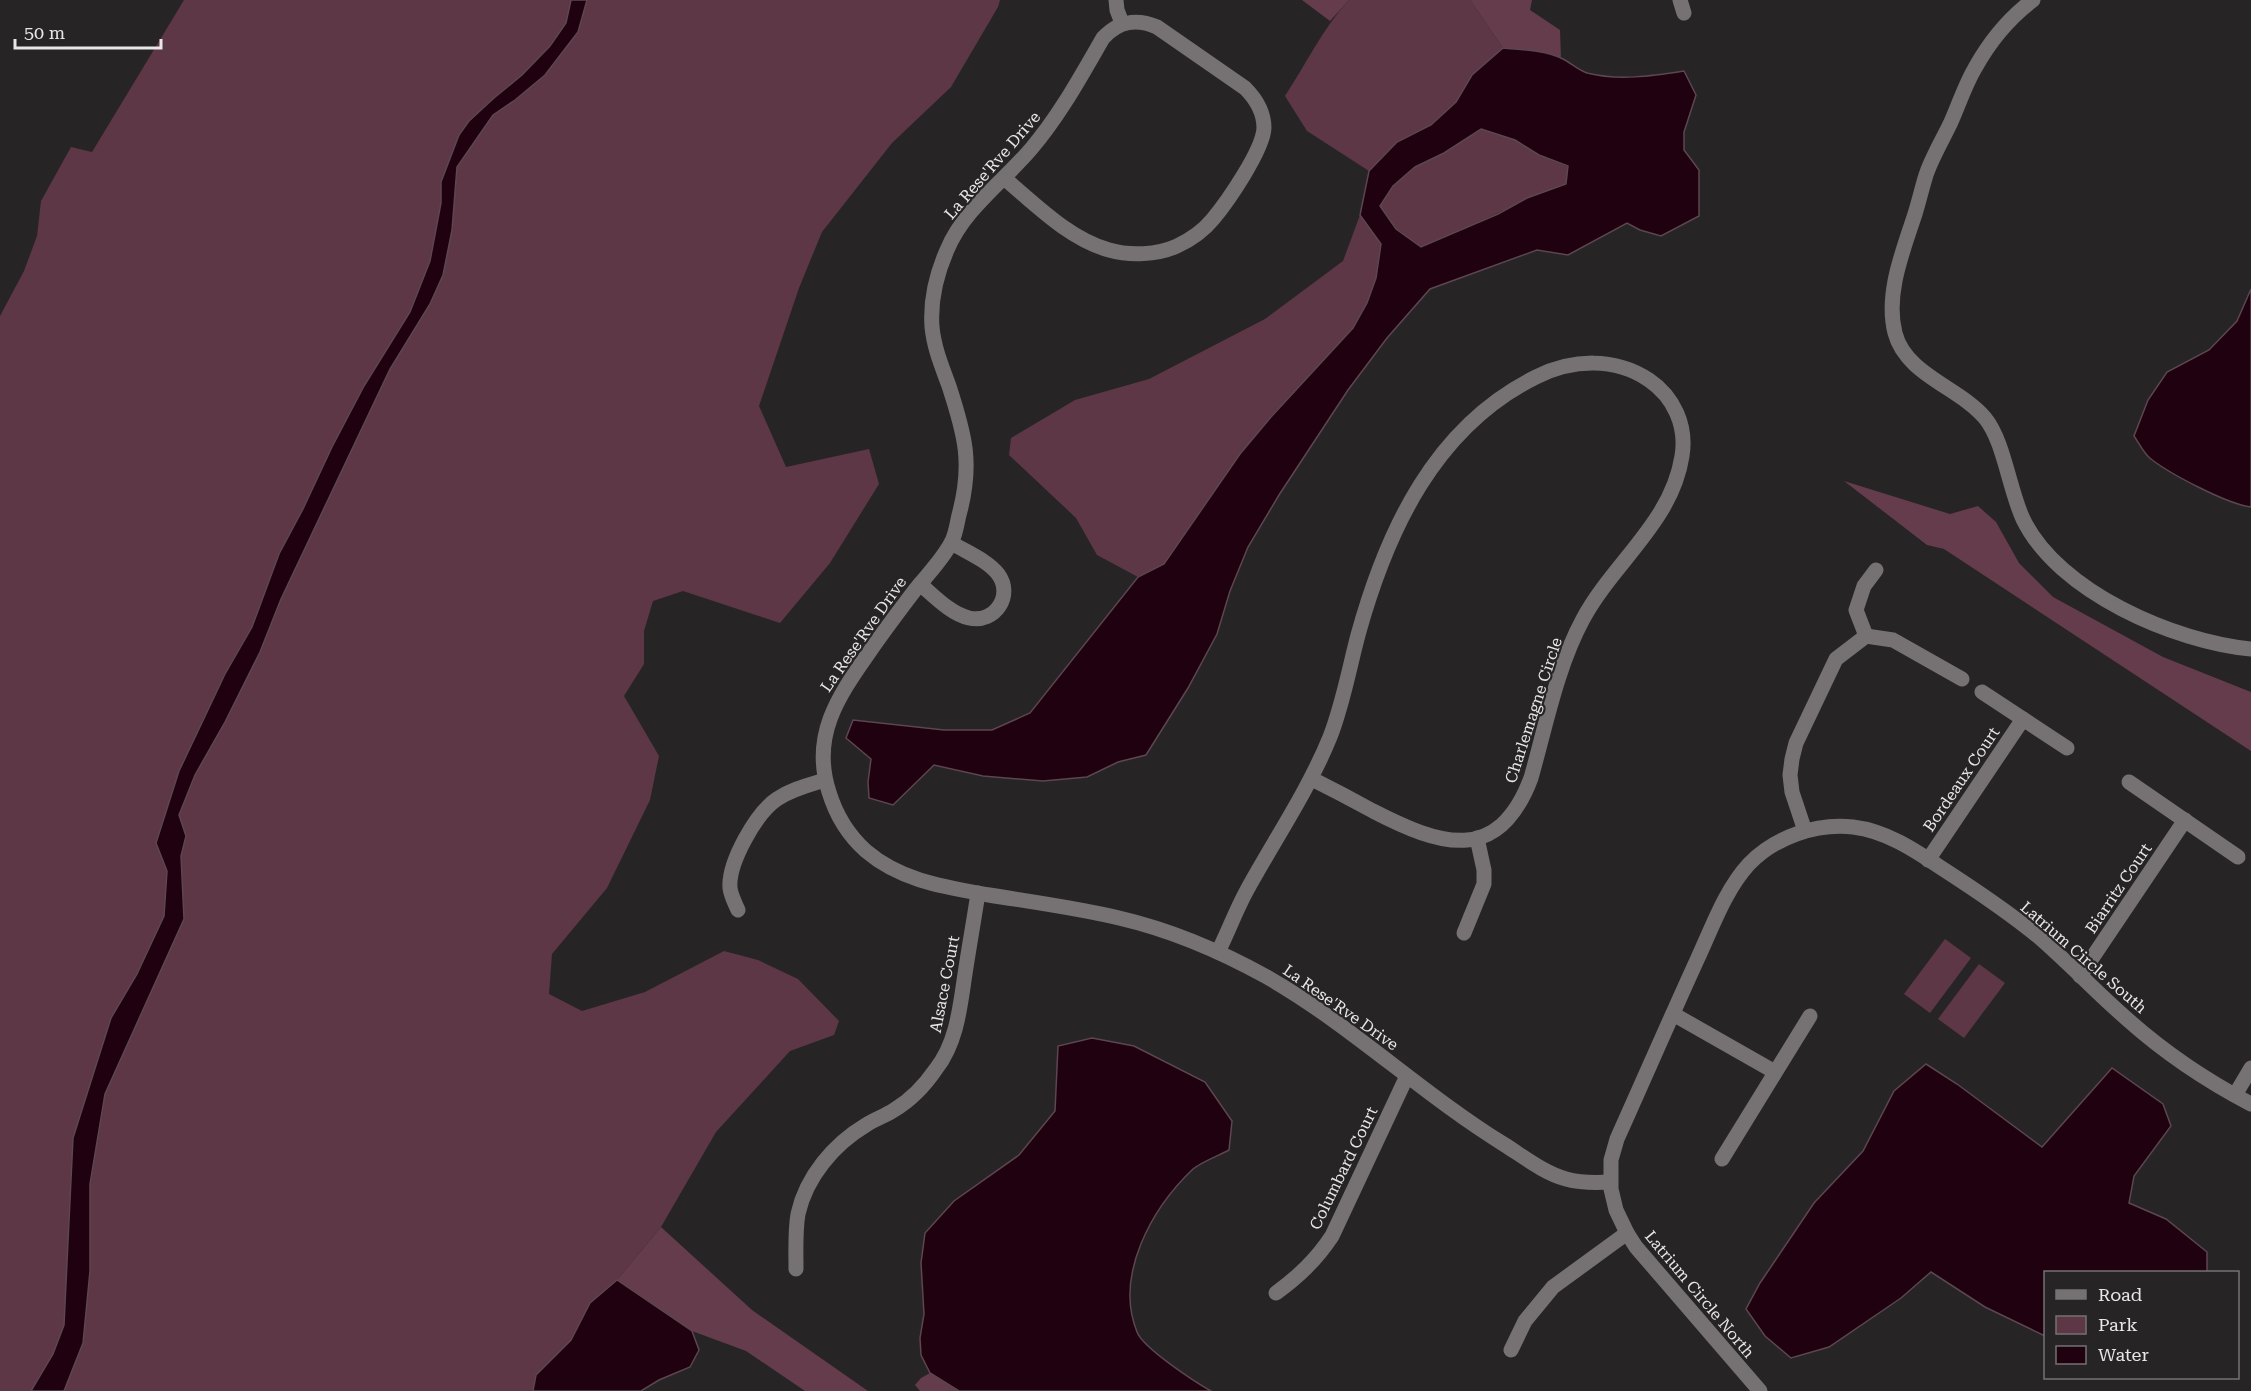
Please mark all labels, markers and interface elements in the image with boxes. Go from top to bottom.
scale bar [15,12,160,50]
text: 50 m [24,22,65,43]
street label: La Rese'Rve Drive [940,107,1044,223]
street label: La Rese'Rve Drive [816,573,910,696]
street label: Charlemagne Circle [1501,635,1566,785]
street label: Bordeaux Court [1919,723,2003,835]
street label: Biarritz Court [2081,840,2156,937]
street label: Latrium Circle South [2017,897,2151,1017]
street label: Alsace Court [926,934,963,1034]
street label: La Rese'Rve Drive [1279,960,1402,1054]
street label: Columbard Court [1305,1104,1381,1233]
street label: Latrium Circle North [1641,1227,1758,1362]
legend [2044,1271,2239,1379]
text: Road [2098,1284,2143,1305]
text: Park [2098,1314,2138,1335]
text: Water [2098,1344,2149,1365]

